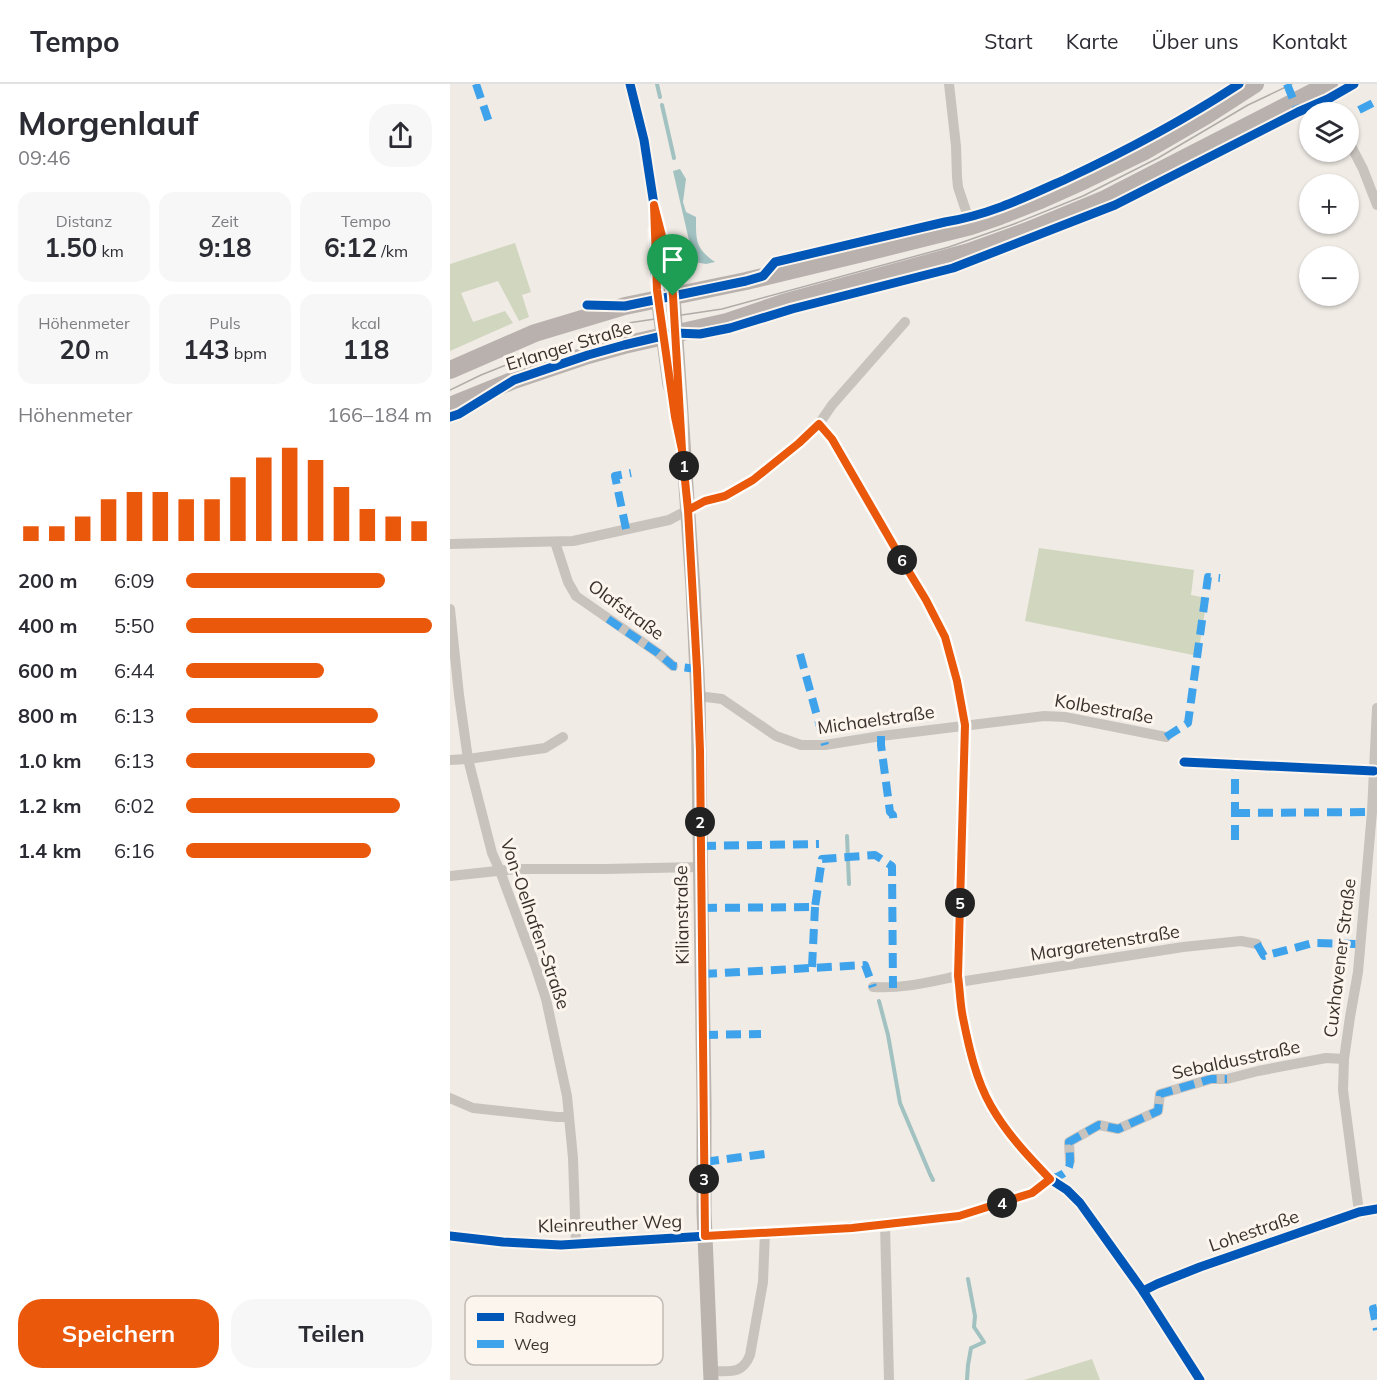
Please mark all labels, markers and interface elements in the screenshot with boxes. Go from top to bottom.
text: Tempo [30,24,120,59]
text: Start [984,28,1033,54]
text: Karte [1066,28,1118,54]
text: Über uns [1151,28,1239,54]
text: Kontakt [1272,28,1347,54]
text: Morgenlauf [18,102,198,143]
map controls [1299,102,1359,306]
button: layers [1299,102,1359,162]
button: share [369,104,432,167]
text: 09:46 [18,145,71,170]
button: + [1299,174,1359,234]
text: Distanz [56,211,112,231]
text: Zeit [211,211,239,231]
text: Tempo [341,211,391,231]
text: 1.50 [44,231,97,264]
text: 9:18 [198,231,252,264]
text: 6:12 [324,231,377,264]
pin [647,234,698,296]
text: km [97,241,124,261]
text: /km [377,241,408,261]
icon: arrive [656,243,689,276]
button: − [1299,246,1359,306]
text: Höhenmeter [38,313,130,333]
text: Puls [209,313,241,333]
text: kcal [351,313,381,333]
street label: Erlanger Straße [503,315,635,376]
text: 20 [59,333,90,366]
text: 143 [183,333,230,366]
text: 118 [343,333,389,366]
text: m [90,343,109,363]
text: bpm [230,343,267,363]
text: Höhenmeter [18,402,133,427]
text: 166–184 m [327,402,432,427]
pin: 1 [669,451,699,481]
text: 1 [679,456,689,476]
pin: 6 [887,545,917,575]
text: 6 [897,550,907,570]
text: 200 m [18,568,77,593]
text: 6:09 [114,568,155,593]
street label: Olafstraße [584,574,669,645]
text: 400 m [18,613,77,638]
text: 5:50 [114,613,155,638]
text: 600 m [18,658,77,683]
text: 6:44 [114,658,155,683]
street label: Kolbestraße [1053,689,1155,729]
street label: Michaelstraße [816,700,936,739]
text: 800 m [18,703,77,728]
text: 6:13 [114,703,155,728]
text: 1.0 km [18,748,81,773]
text: 6:13 [114,748,155,773]
text: 1.2 km [18,793,81,818]
text: 6:02 [114,793,155,818]
pin: 2 [685,807,715,837]
text: 2 [695,812,705,832]
street label: Von-Oelhafen-Straße [495,836,575,1012]
text: 1.4 km [18,838,81,863]
text: 6:16 [114,838,155,863]
street label: Kilianstraße [669,865,694,965]
street label: Cuxhavener Straße [1318,877,1361,1039]
pin: 5 [945,888,975,918]
text: 5 [955,893,965,913]
street label: Margaretenstraße [1029,919,1181,966]
street label: Sebaldusstraße [1170,1035,1302,1084]
pin: 3 [689,1164,719,1194]
text: 3 [699,1169,709,1189]
pin: 4 [987,1188,1017,1218]
text: 4 [997,1193,1007,1213]
street label: Lohestraße [1206,1204,1302,1257]
street label: Kleinreuther Weg [537,1209,683,1238]
legend [465,1296,663,1365]
button: Speichern [18,1299,219,1368]
button: Teilen [231,1299,432,1368]
text: Radweg [514,1307,576,1327]
text: Weg [514,1334,549,1354]

